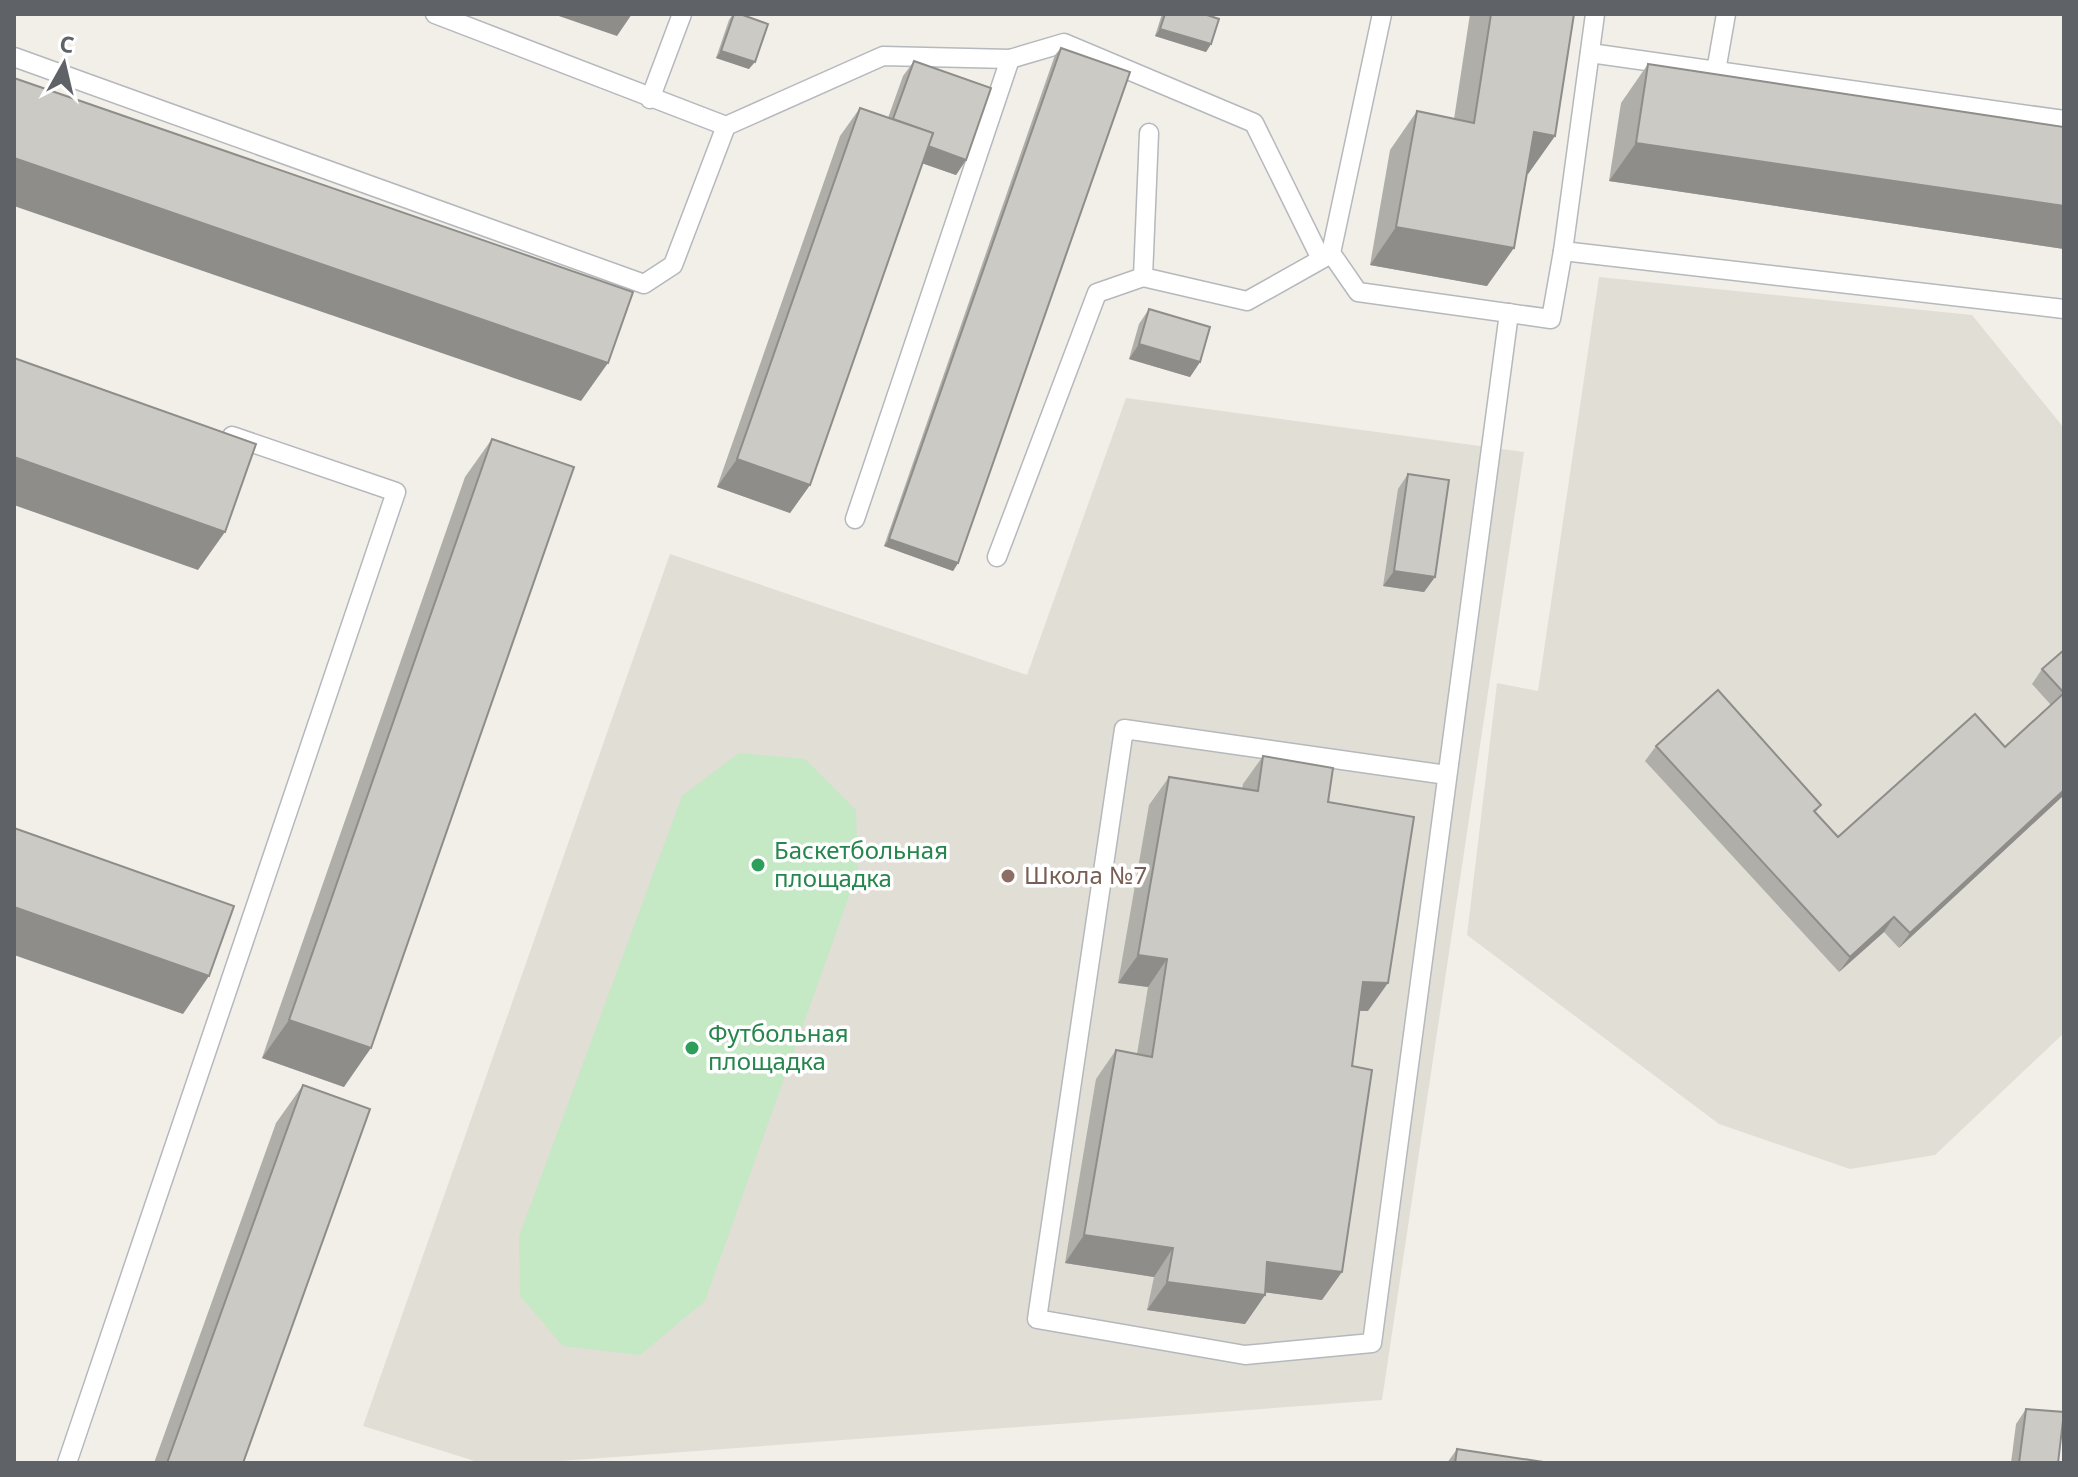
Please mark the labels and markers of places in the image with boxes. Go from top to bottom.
place label: Баскетбольная площадка [774,833,948,894]
marker: Баскетбольная площадка [749,856,767,874]
place label: Школа №7 [1024,858,1147,891]
marker: Школа №7 [999,867,1017,885]
place label: Футбольная площадка [708,1016,849,1077]
marker: Футбольная площадка [683,1039,701,1057]

